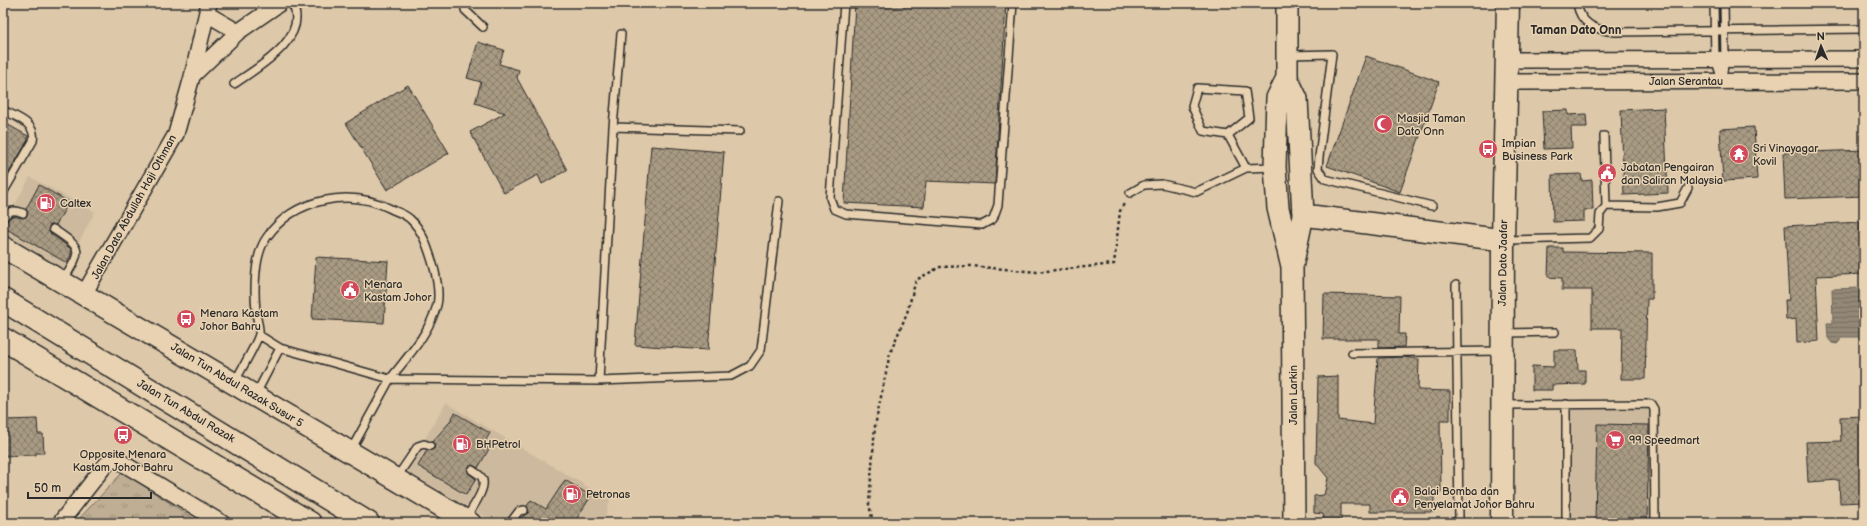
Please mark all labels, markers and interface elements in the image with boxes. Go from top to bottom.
district label: Taman Dato Onn [1531,23,1622,38]
north arrow [1801,26,1841,66]
text: N [1816,30,1825,43]
street label: Jalan Serantau [1649,75,1723,88]
place label: Masjid Taman Dato Onn [1397,112,1466,138]
mosque icon: Masjid Taman Dato Onn [1372,113,1394,135]
street label: Jalan Dato Abdullah Haji Othman [89,133,179,281]
place label: Impian Business Park [1502,137,1573,163]
bus stop icon: Impian Business Park [1477,138,1499,160]
place label: Sri Vinayagar Kovil [1753,142,1819,168]
temple icon: Sri Vinayagar Kovil [1728,143,1750,165]
place label: Jabatan Pengairan dan Saliran Malaysia [1621,161,1723,187]
public building icon: Jabatan Pengairan dan Saliran Malaysia [1596,162,1618,184]
fuel station icon: Caltex [35,192,57,214]
place label: Caltex [60,197,91,210]
street label: Jalan Dato Jaafar [1496,219,1510,306]
place label: Menara Kastam Johor [364,278,433,304]
public building icon: Menara Kastam Johor [339,279,361,301]
place label: Menara Kastam Johor Bahru [200,307,278,333]
bus stop icon: Menara Kastam Johor Bahru [175,308,197,330]
street label: Jalan Tun Abdul Razak Susur 5 [168,340,306,430]
street label: Jalan Larkin [1287,365,1300,425]
street label: Jalan Tun Abdul Razak [135,376,237,446]
bus stop icon: Opposite Menara Kastam Johor Bahru [112,424,134,446]
supermarket icon: 99 Speedmart [1604,429,1626,451]
fuel station icon: BHPetrol [451,433,473,455]
place label: 99 Speedmart [1629,434,1700,447]
place label: BHPetrol [476,438,520,451]
place label: Opposite Menara Kastam Johor Bahru [73,448,173,474]
scale bar [28,474,151,500]
text: 50 m [34,481,61,496]
fuel station icon: Petronas [561,483,583,505]
place label: Balai Bomba dan Penyelamat Johor Bahru [1414,485,1535,511]
public building icon: Balai Bomba dan Penyelamat Johor Bahru [1389,486,1411,508]
place label: Petronas [586,488,631,501]

